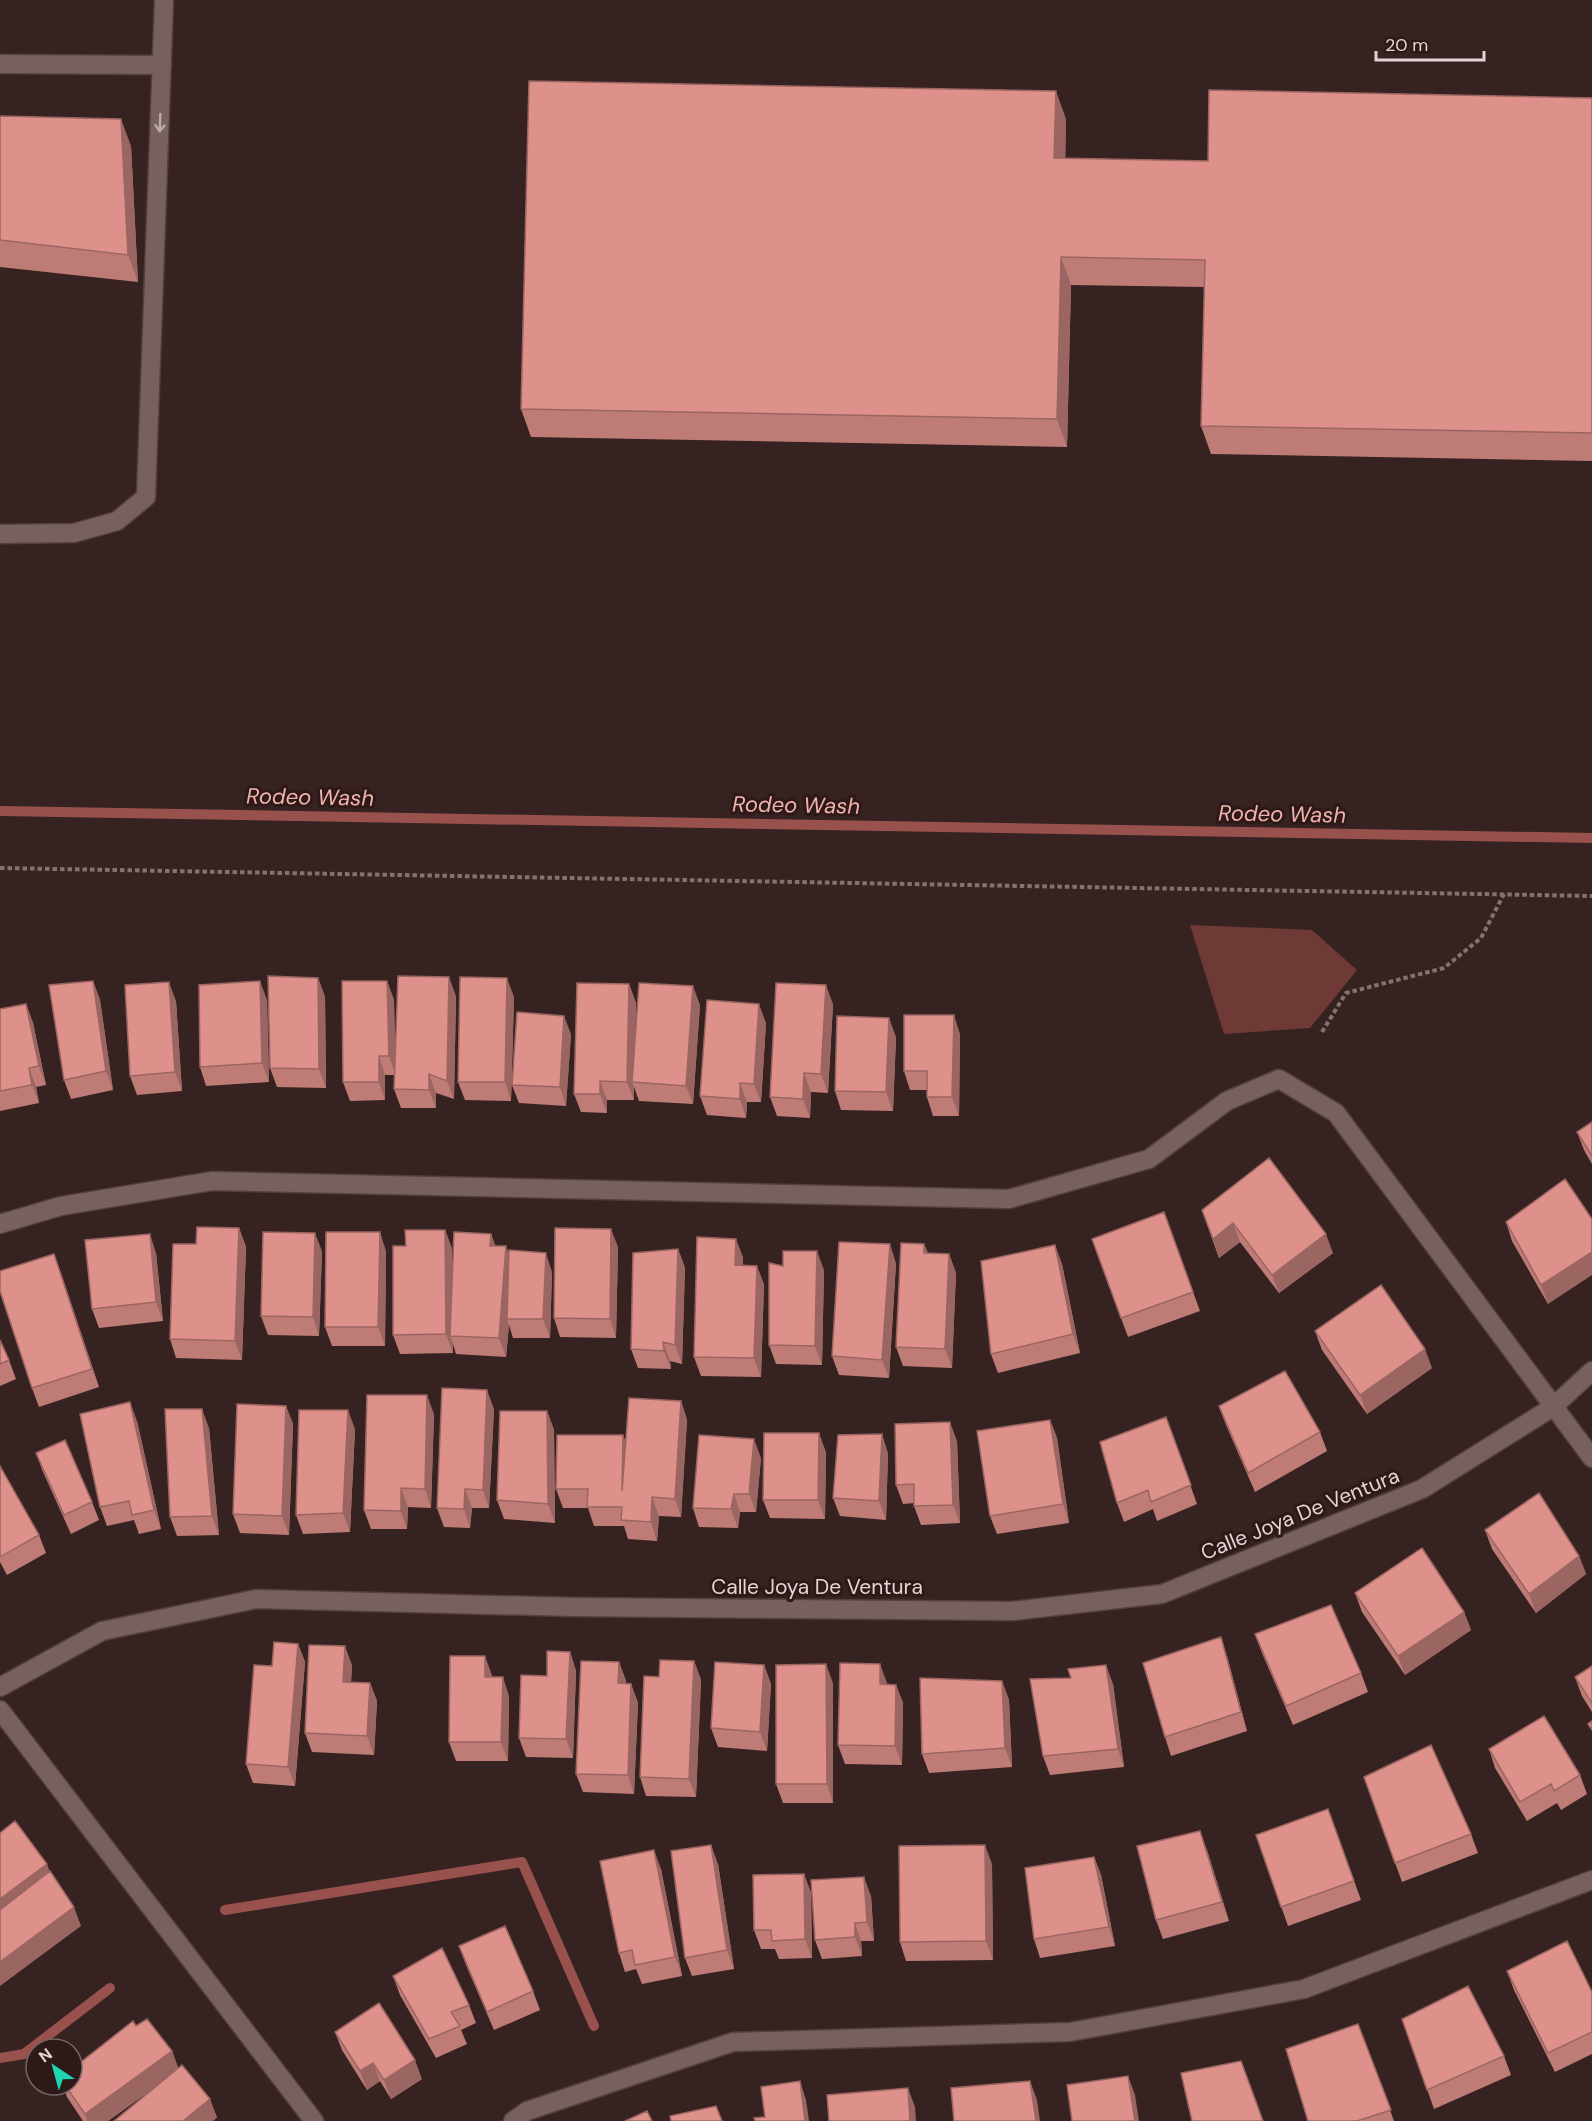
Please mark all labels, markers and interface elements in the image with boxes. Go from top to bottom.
scale bar [1376,24,1484,62]
text: 20 m [1385,33,1428,57]
one-way arrow [154,113,165,133]
water label: Rodeo Wash [246,781,374,813]
water label: Rodeo Wash [732,789,860,821]
water label: Rodeo Wash [1218,798,1346,830]
street label: Calle Joya De Ventura [1197,1461,1403,1567]
street label: Calle Joya De Ventura [711,1573,923,1601]
north arrow [24,2037,84,2097]
text: N [35,2043,56,2067]

